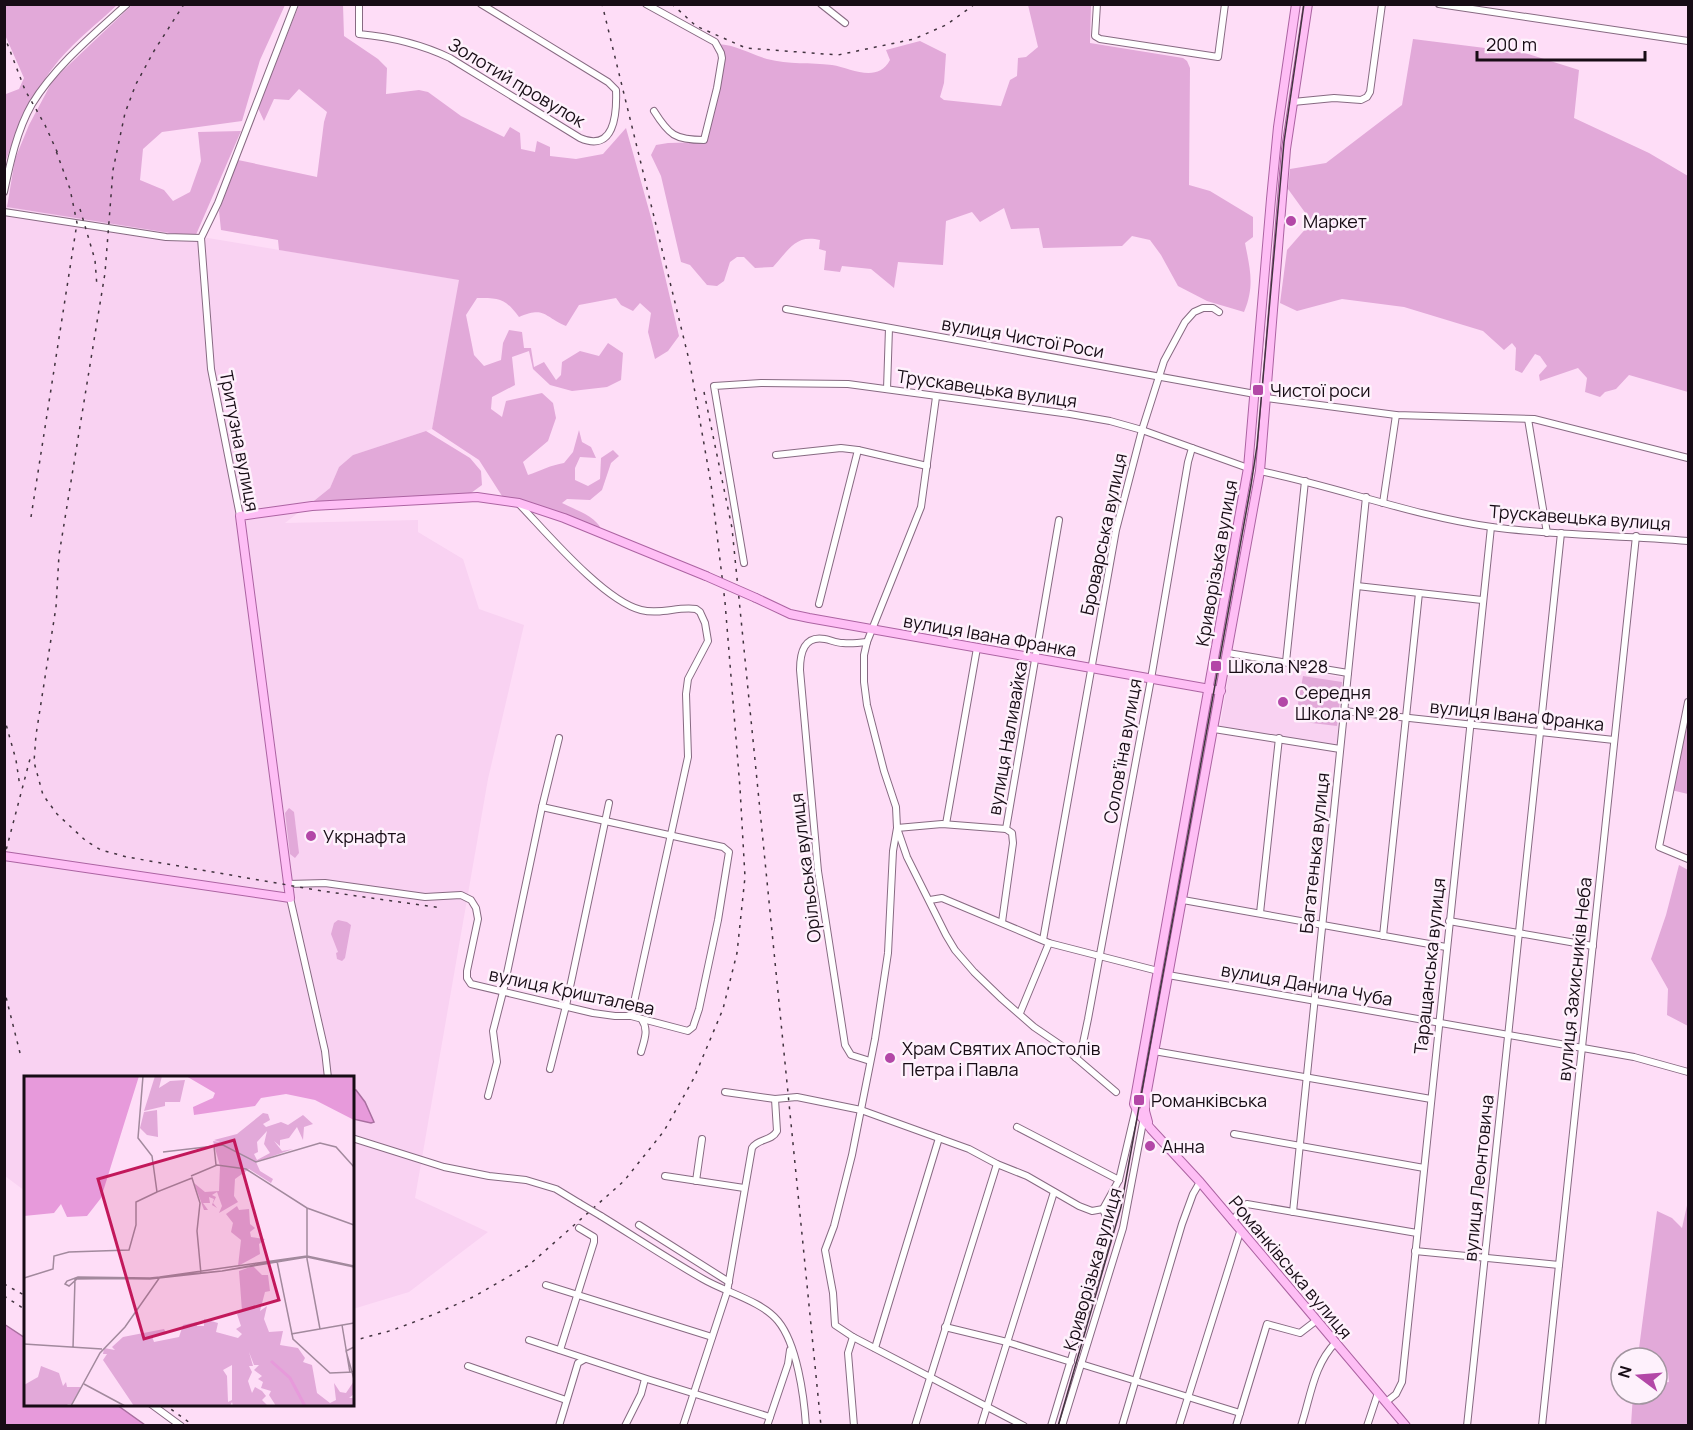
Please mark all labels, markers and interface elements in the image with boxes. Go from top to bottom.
scale bar [1477,24,1645,62]
street label: Золотий провулок [444,32,591,133]
text: 200 m [1486,32,1537,56]
place label: Маркет [1303,209,1367,233]
marker: Маркет [1284,214,1298,228]
street label: вулиця Чистої Роси [940,311,1106,363]
street label: Трускавецька вулиця [895,363,1079,413]
street label: Тритузна вулиця [215,369,265,513]
place label: Чистої роси [1270,378,1371,402]
marker: Чистої роси [1251,383,1265,397]
street label: Броварська вулиця [1074,451,1132,617]
street label: Криворізька вулиця [1190,478,1242,648]
street label: Трускавецька вулиця [1488,499,1672,535]
street label: вулиця Івана Франка [902,608,1078,662]
place label: Школа №28 [1228,654,1328,678]
street label: вулиця Наливайка [982,659,1032,817]
marker: Школа №28 [1209,659,1223,673]
street label: Соловʼїна вулиця [1097,677,1147,825]
place label: Середня Школа № 28 [1295,680,1399,725]
street label: вулиця Івана Франка [1429,694,1605,736]
marker: Середня Школа № 28 [1276,695,1290,709]
street label: Багатенька вулиця [1294,771,1334,935]
street label: Орільська вулиця [784,792,826,944]
place label: Укрнафта [323,824,406,848]
marker: Укрнафта [304,829,318,843]
street label: вулиця Захисників Неба [1551,876,1597,1082]
street label: Таращанська вулиця [1408,877,1450,1055]
street label: вулиця Данила Чуба [1219,957,1395,1011]
street label: вулиця Кришталева [487,962,657,1020]
place label: Храм Святих Апостолів Петра і Павла [902,1036,1101,1081]
marker: Храм Святих Апостолів Петра і Павла [883,1051,897,1065]
inset map [24,1076,354,1406]
place label: Романківська [1151,1088,1267,1112]
marker: Романківська [1132,1093,1146,1107]
street label: вулиця Леонтовича [1457,1093,1499,1263]
place label: Анна [1162,1134,1205,1158]
marker: Анна [1143,1139,1157,1153]
street label: Криворізька вулиця [1057,1185,1127,1353]
street label: Романківська вулиця [1224,1190,1358,1344]
north arrow [1609,1346,1669,1406]
text: N [1612,1363,1637,1380]

